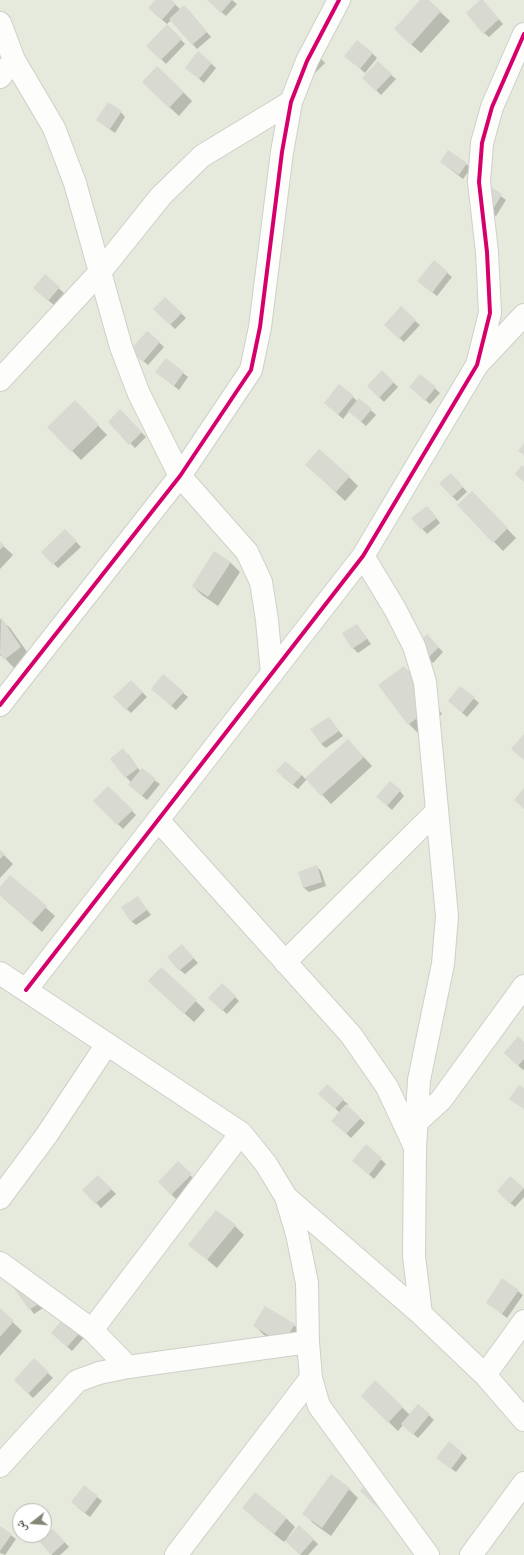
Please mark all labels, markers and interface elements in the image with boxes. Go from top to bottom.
north arrow [12,1503,52,1543]
text: ش [13,1519,29,1534]

